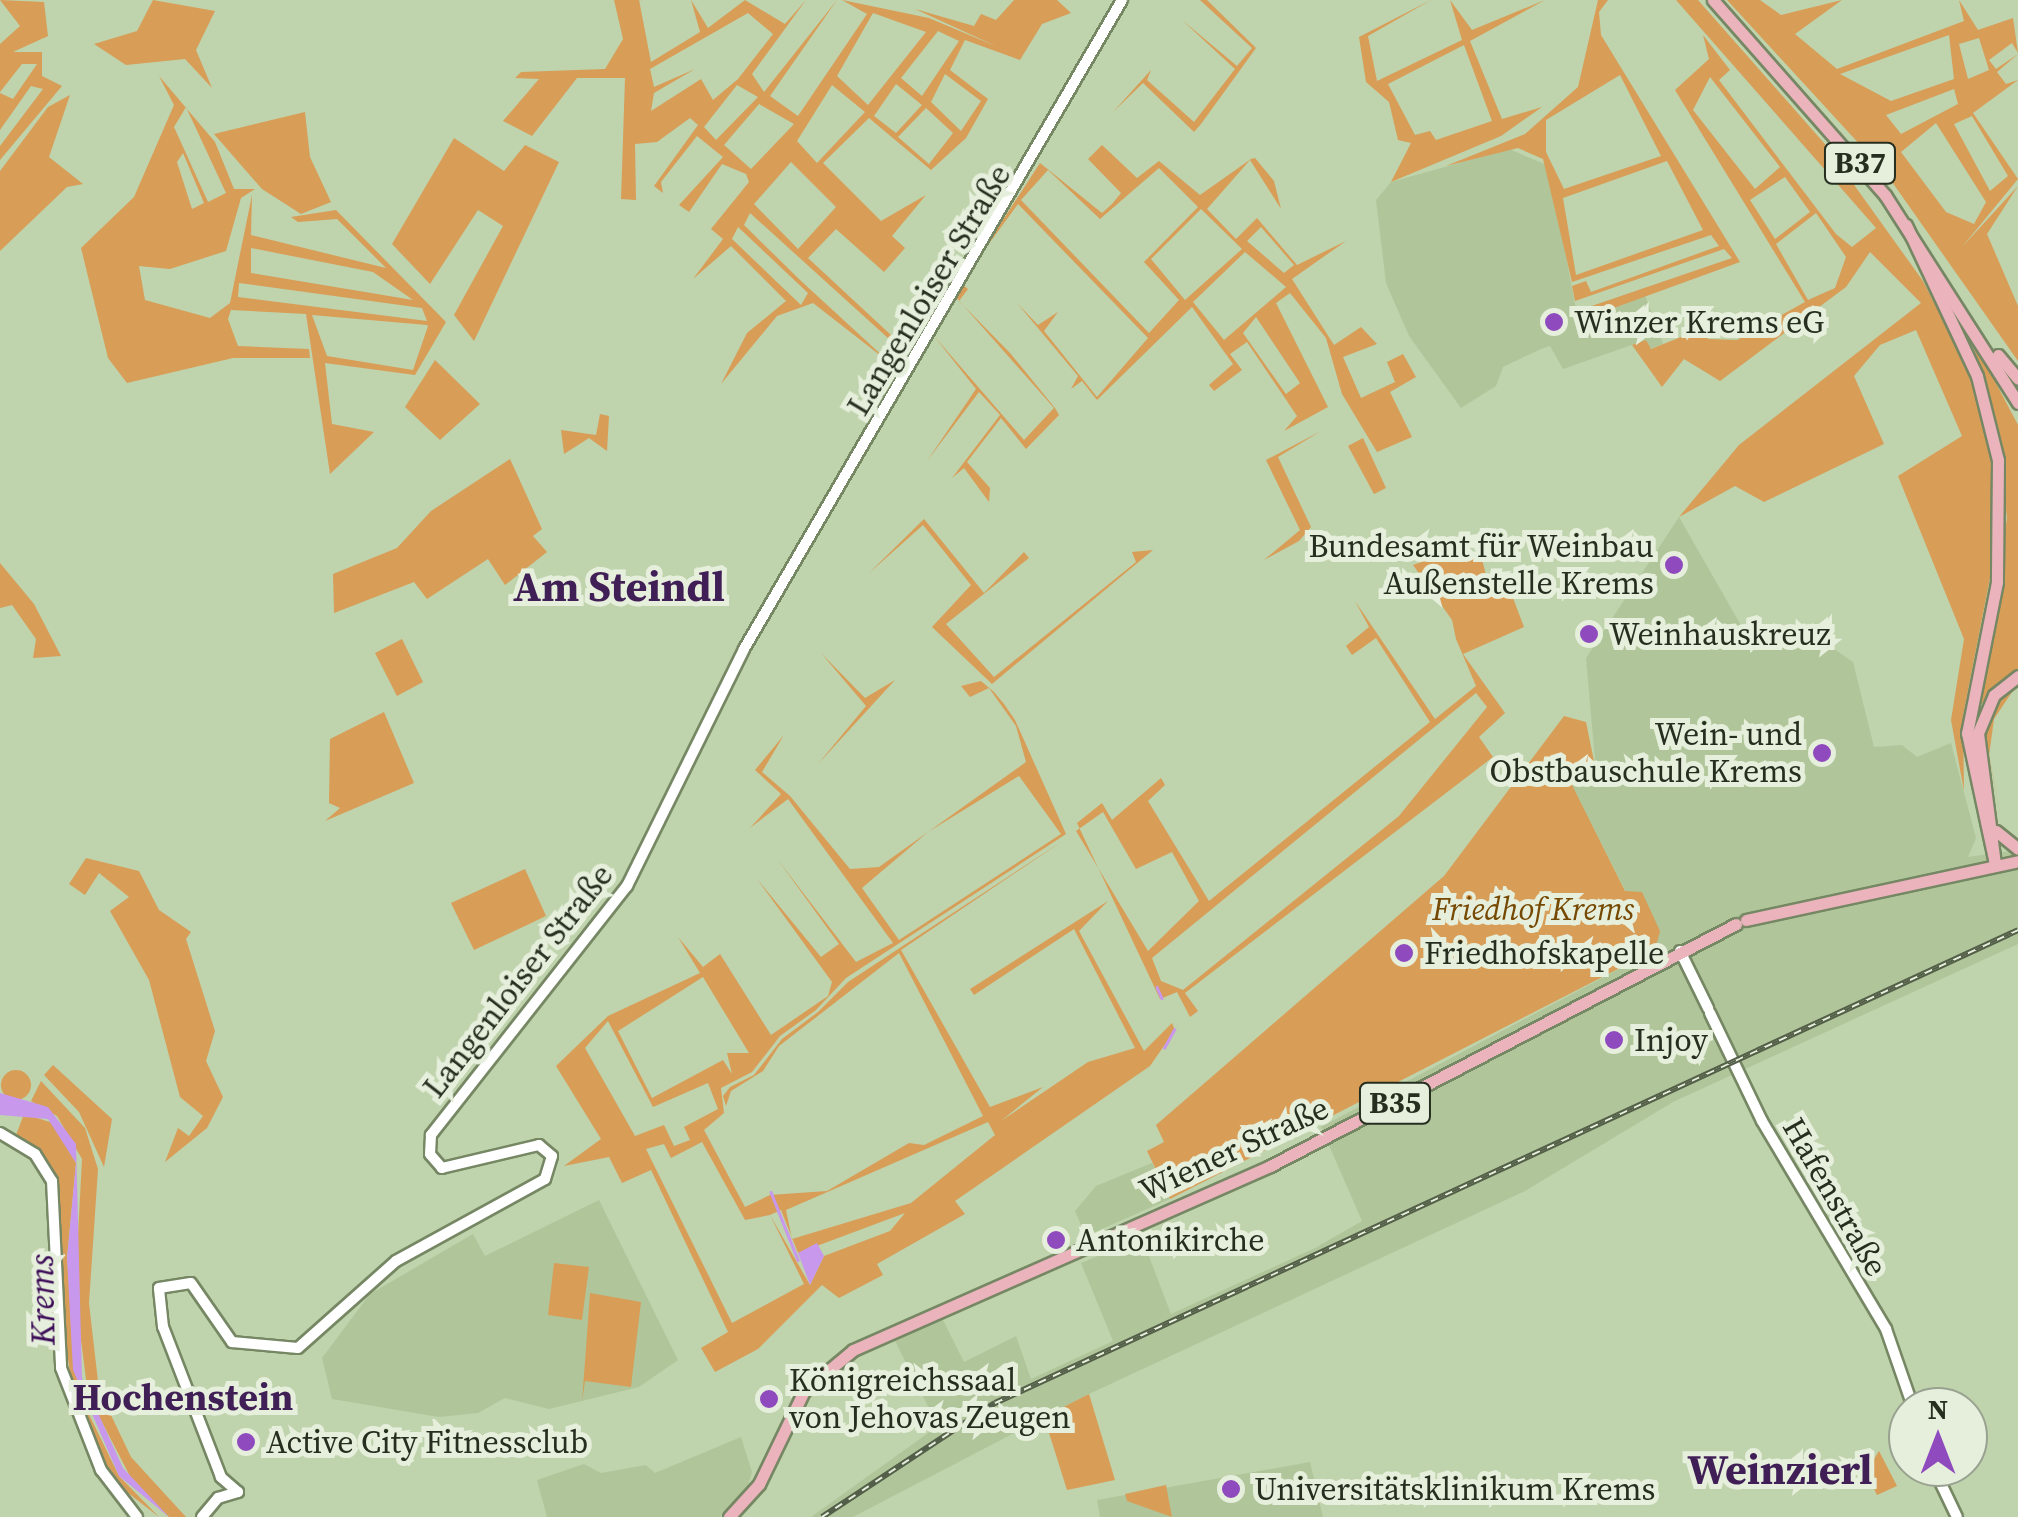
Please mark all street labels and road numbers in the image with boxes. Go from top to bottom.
road number: B37 [1822,138,1898,188]
street label: Langenloiser Straße [839,158,1019,422]
street label: Langenloiser Straße [415,857,621,1105]
road number: B35 [1358,1078,1432,1128]
street label: Wiener Straße [1134,1089,1334,1209]
street label: Hafenstraße [1774,1111,1896,1283]

